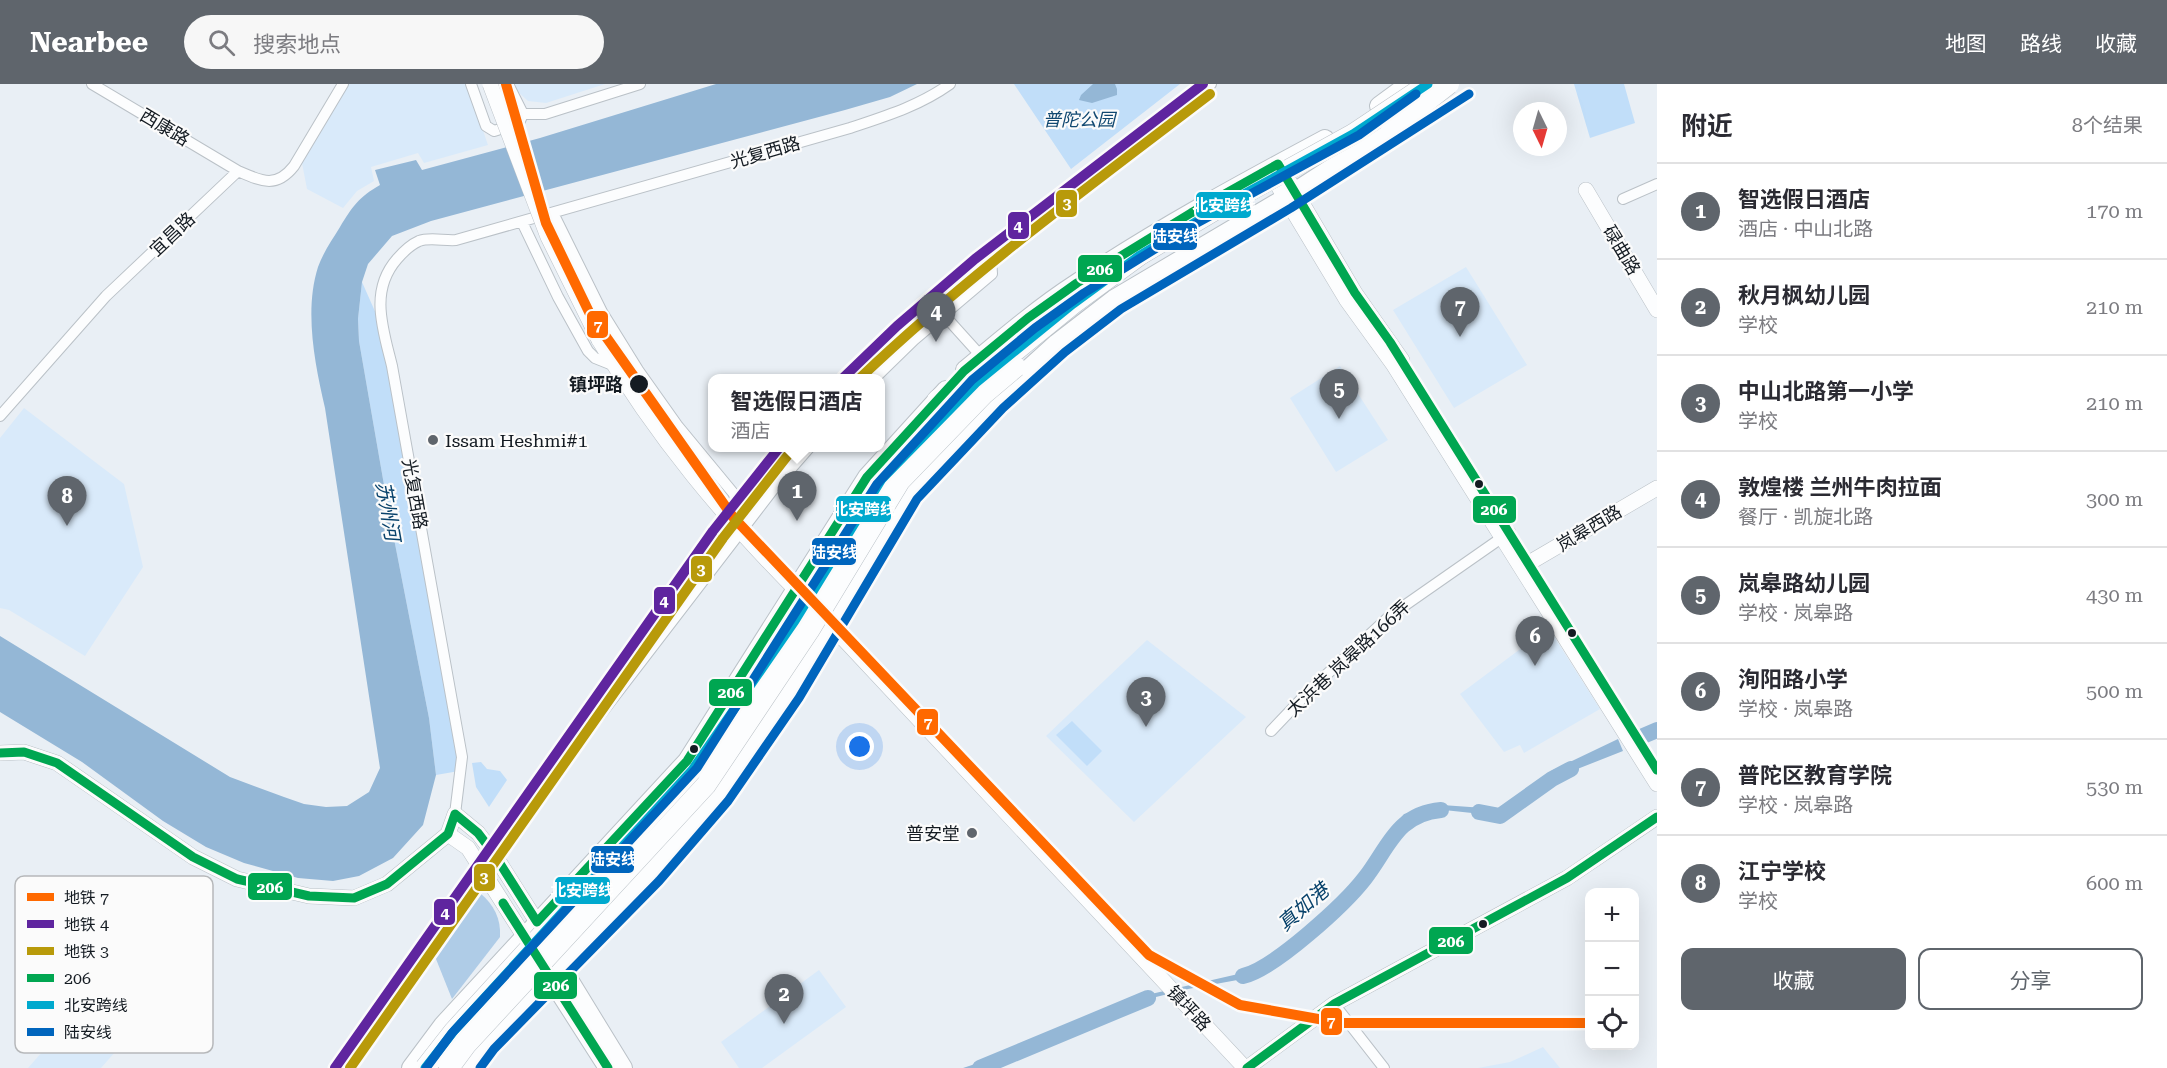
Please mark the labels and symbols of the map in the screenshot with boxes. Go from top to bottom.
north arrow [1513,102,1567,156]
street label: 西康路 [136,104,194,150]
park label: 普陀公园 [1043,109,1118,130]
street label: 光复西路 [728,132,802,172]
line badge: 3 [1055,189,1078,218]
line badge: 北安跨线 [1195,191,1252,219]
text: 3 [1063,194,1072,213]
text: 北安跨线 [1192,196,1256,215]
street label: 宜昌路 [145,208,199,260]
line badge: 4 [1007,211,1030,240]
text: 4 [1014,216,1023,235]
street label: 碌曲路 [1599,221,1645,279]
line badge: 陆安线 [1152,222,1198,251]
text: 陆安线 [1151,227,1199,246]
line badge: 206 [1077,254,1123,283]
text: 206 [1087,260,1113,279]
pin: 7 [1440,288,1480,337]
pin: 4 [916,292,956,342]
line badge: 7 [586,310,609,339]
text: 7 [594,316,603,335]
pin: 5 [1320,370,1358,419]
marker: 镇坪路 [628,373,650,395]
place label: 镇坪路 [569,374,623,395]
place label: Issam Heshmi#1 [445,430,588,451]
marker: Issam Heshmi#1 [426,433,440,447]
street label: 光复西路 [398,457,432,531]
pin: 1 [778,472,816,521]
pin: 8 [48,476,86,526]
unlabelled marker [1473,478,1485,490]
water label: 苏州河 [371,479,406,547]
line badge: 北安跨线 [835,495,892,523]
line badge: 206 [1472,495,1517,524]
text: 北安跨线 [832,500,896,519]
text: 206 [1481,500,1507,519]
street label: 岚皋西路 [1553,500,1625,556]
line badge: 陆安线 [811,537,857,566]
text: 陆安线 [810,543,858,562]
line badge: 3 [690,555,713,583]
text: 3 [697,560,706,579]
line badge: 4 [653,586,676,615]
text: 4 [660,591,669,610]
street label: 太浜巷 岚皋路166弄 [1282,595,1414,721]
pin: 6 [1516,616,1555,666]
unlabelled marker [1566,627,1578,639]
line badge: 206 [708,678,753,707]
pin: 3 [1126,678,1166,727]
text: 206 [718,683,744,702]
line badge: 7 [916,708,939,736]
text: 7 [924,713,933,732]
your location [845,732,874,761]
unlabelled marker [688,743,700,755]
place label: 普安堂 [906,823,960,844]
marker: 普安堂 [965,826,979,840]
line badge: 陆安线 [590,845,635,874]
text: 陆安线 [589,850,637,869]
line badge: 3 [473,863,496,892]
text: 3 [480,868,489,887]
line badge: 206 [247,872,293,901]
legend [15,876,213,1053]
line badge: 北安跨线 [554,876,611,905]
water label: 真如港 [1272,876,1336,936]
text: 206 [257,878,283,897]
text: 北安跨线 [550,881,614,900]
text: 地铁 7 [64,888,109,907]
line badge: 4 [433,898,456,926]
text: 4 [441,903,450,922]
text: 地铁 4 [64,915,109,934]
unlabelled marker [1477,918,1489,930]
line badge: 206 [1428,926,1474,955]
text: 206 [1438,932,1464,951]
text: 地铁 3 [64,942,109,961]
text: 206 [64,969,91,988]
line badge: 206 [533,971,578,1000]
pin: 2 [764,974,804,1024]
text: 206 [543,976,569,995]
street label: 镇坪路 [1163,981,1215,1035]
text: 北安跨线 [64,996,128,1015]
line badge: 7 [1320,1007,1343,1036]
text: 7 [1327,1012,1336,1031]
text: 陆安线 [64,1023,112,1042]

